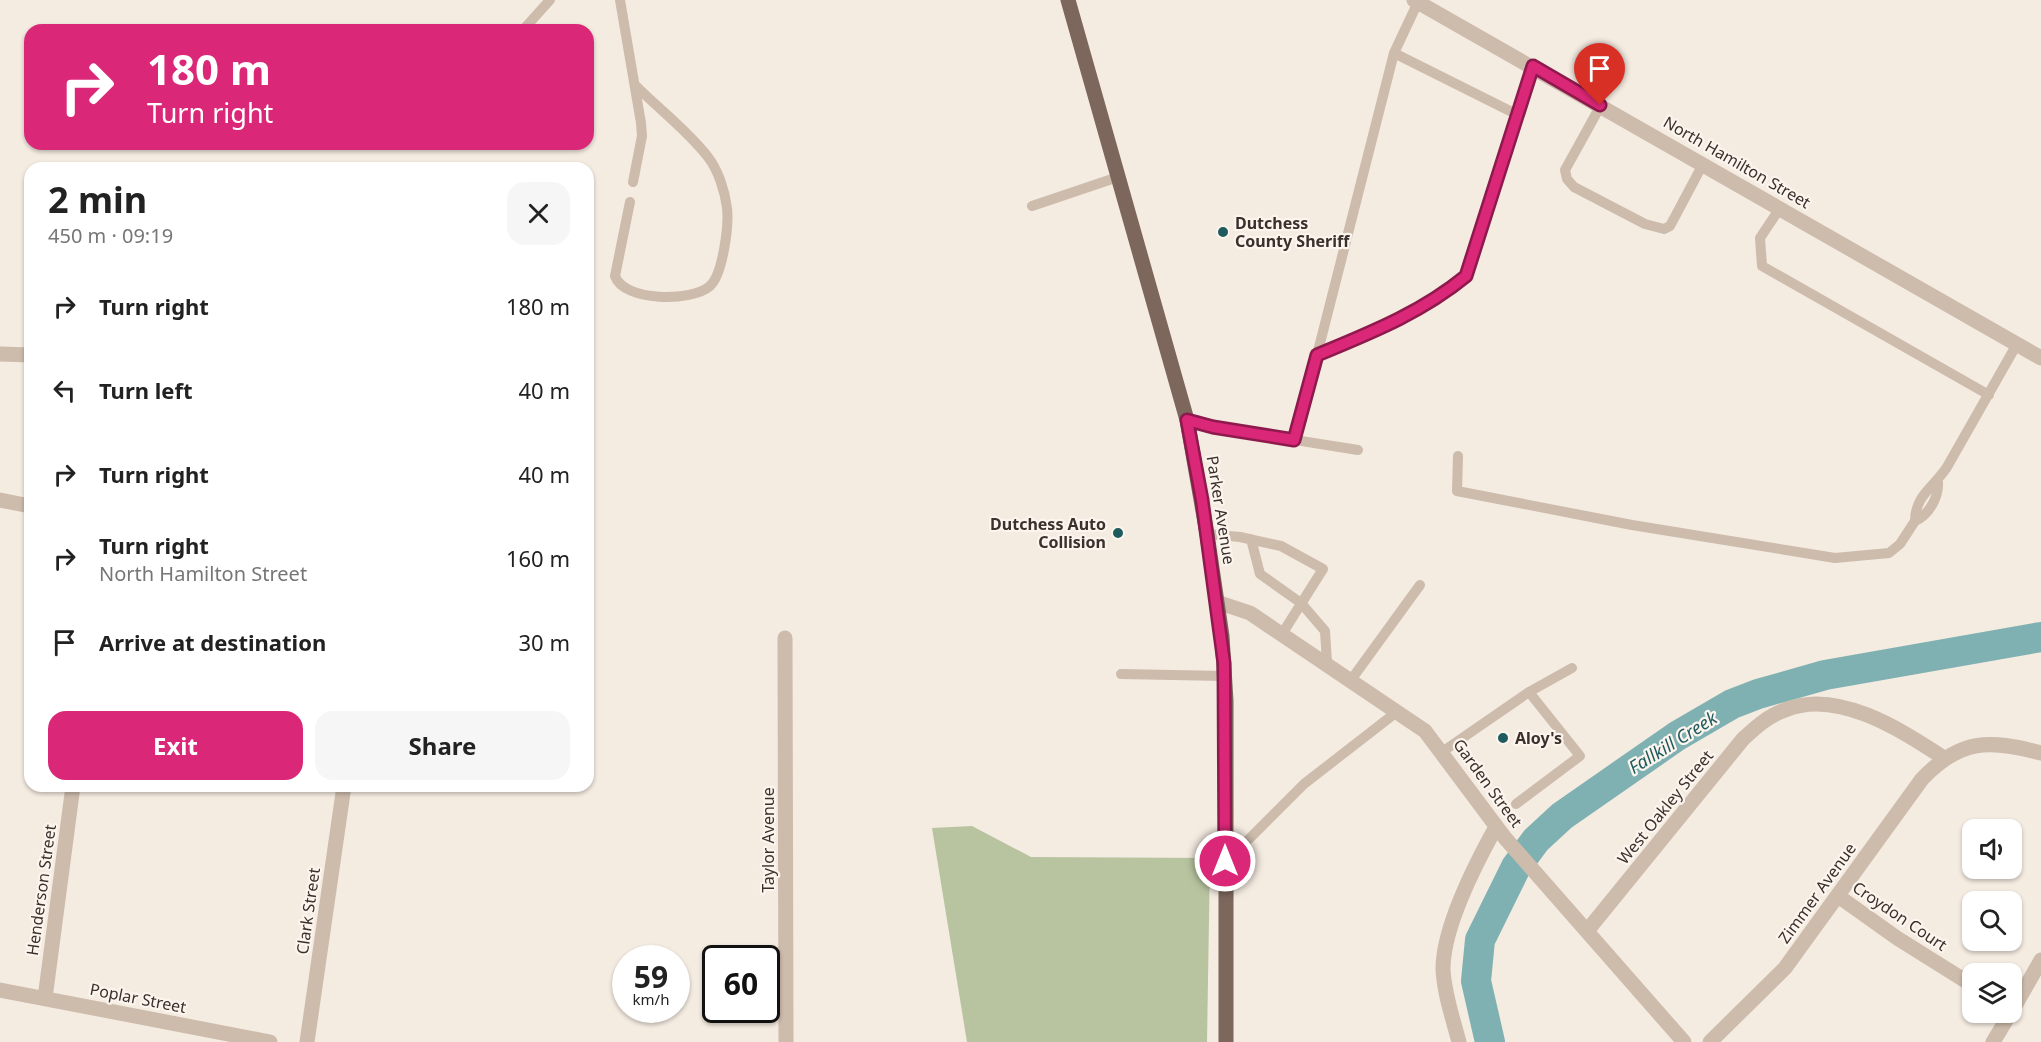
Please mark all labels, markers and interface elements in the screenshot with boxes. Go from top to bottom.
text: 180 m [147,40,271,97]
pin [1574,43,1625,105]
icon: right [48,48,126,126]
icon: arrive [1583,52,1616,85]
text: Turn right [147,94,273,131]
street label: North Hamilton Street [1659,111,1815,213]
text: 2 min [48,175,147,224]
button: close [507,182,570,245]
place label: Dutchess County Sheriff [1235,212,1351,252]
text: 450 m · 09:19 [48,222,173,249]
marker: Dutchess County Sheriff [1216,225,1230,239]
icon: right [48,290,81,323]
text: Turn right [99,291,209,321]
text: 180 m [506,291,570,321]
icon: left [48,374,81,407]
text: Turn left [99,375,193,405]
text: 40 m [519,375,570,405]
street label: Parker Avenue [1202,454,1240,566]
icon: right [48,458,81,491]
text: Turn right [99,459,209,489]
text: 40 m [519,459,570,489]
place label: Dutchess Auto Collision [990,513,1106,553]
marker: Dutchess Auto Collision [1111,526,1125,540]
text: Turn right [99,530,209,560]
icon: right [48,542,81,575]
text: 160 m [506,543,570,573]
text: North Hamilton Street [99,560,307,587]
icon: arrive [48,626,81,659]
text: Arrive at destination [99,627,326,657]
text: 30 m [519,627,570,657]
water label: Fallkill Creek [1624,705,1722,779]
button: Exit [48,711,303,780]
button: Share [315,711,570,780]
place label: Aloy's [1515,727,1562,749]
marker: Aloy's [1496,731,1510,745]
street label: Garden Street [1448,734,1528,832]
street label: West Oakley Street [1612,745,1718,869]
street label: Taylor Avenue [757,787,779,893]
map controls [1962,819,2022,1023]
button: sound [1962,819,2022,879]
street label: Henderson Street [21,823,61,957]
position arrow [1193,829,1257,893]
street label: Zimmer Avenue [1773,838,1861,948]
street label: Clark Street [291,866,325,956]
street label: Croydon Court [1848,876,1952,956]
button: search [1962,891,2022,951]
speed limit sign: 60 [702,945,780,1023]
text: 59 [634,956,668,997]
button: layers [1962,963,2022,1023]
street label: Poplar Street [88,978,188,1018]
text: km/h [633,989,669,1009]

